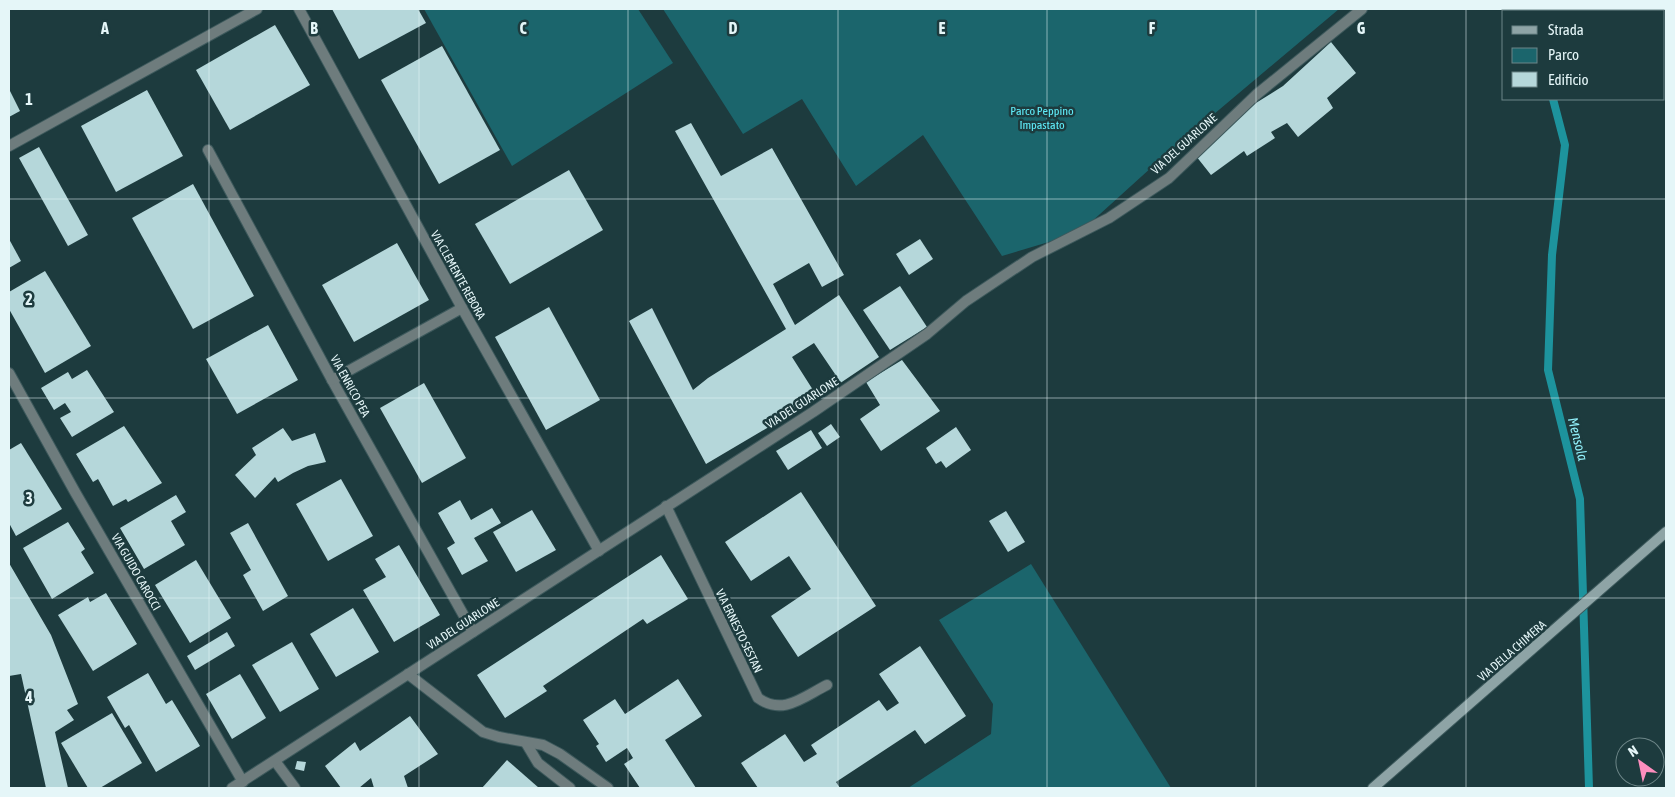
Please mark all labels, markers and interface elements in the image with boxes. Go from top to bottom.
legend [1502,10,1665,100]
text: A [100,19,109,37]
text: B [310,19,318,37]
text: C [519,19,527,37]
text: D [729,19,738,37]
text: E [939,19,946,37]
text: F [1149,19,1156,37]
text: G [1357,19,1366,37]
text: Strada [1548,21,1584,38]
text: Parco [1548,46,1579,63]
text: Edificio [1548,71,1589,88]
text: 1 [25,90,33,108]
park label: Parco Peppino Impastato [1010,104,1074,132]
street label: VIA DEL GUARLONE [1148,111,1220,177]
street label: VIA CLEMENTE REBORA [428,228,488,322]
text: 2 [25,290,33,308]
street label: VIA ENRICO PEA [327,353,373,419]
street label: VIA DEL GUARLONE [763,374,841,432]
water label: Mensola [1565,416,1591,463]
text: 3 [25,489,33,507]
street label: VIA GUIDO CAROCCI [108,531,164,613]
street label: VIA ERNESTO SESTAN [713,587,765,675]
street label: VIA DEL GUARLONE [424,595,502,653]
street label: VIA DELLA CHIMERA [1475,618,1549,684]
text: 4 [24,688,33,706]
north arrow [1615,737,1665,787]
text: N [1625,742,1641,760]

